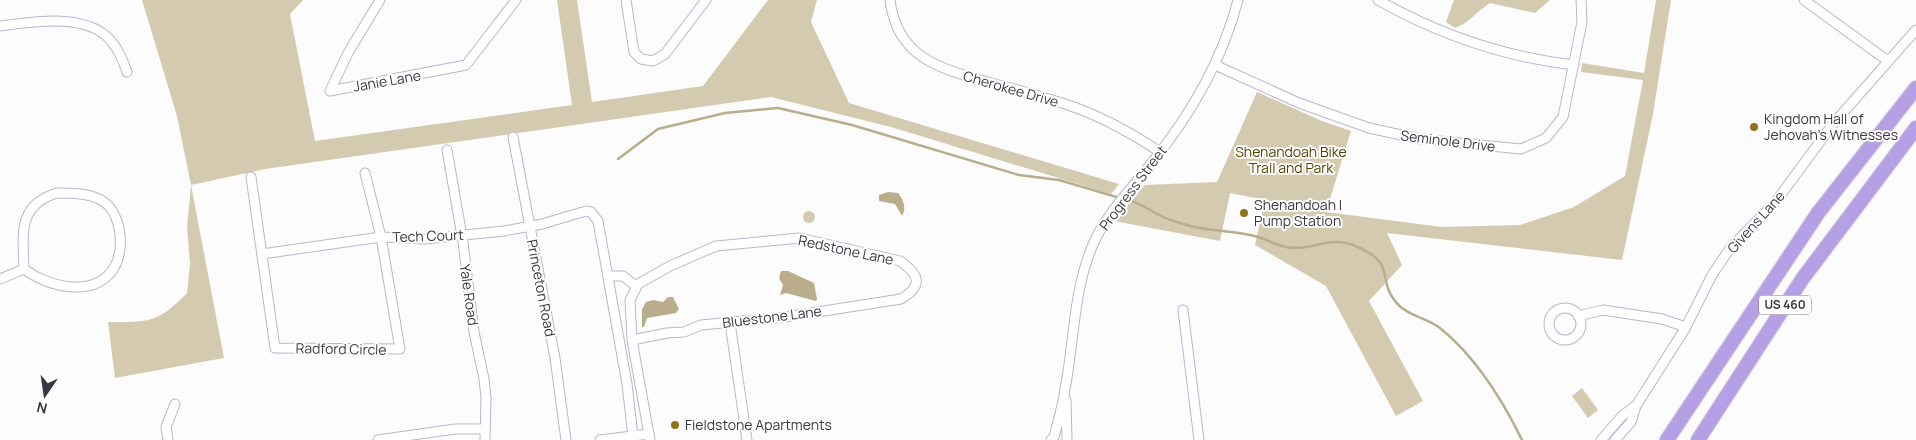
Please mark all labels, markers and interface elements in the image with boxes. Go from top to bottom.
street label: Janie Lane [352,65,422,96]
street label: Cherokee Drive [961,66,1061,111]
place label: Kingdom Hall of Jehovah's Witnesses [1764,109,1898,144]
marker: Kingdom Hall of Jehovah's Witnesses [1748,121,1760,133]
street label: Seminole Drive [1400,125,1497,156]
street label: Progress Street [1094,141,1171,234]
park label: Shenandoah Bike Trail and Park [1235,142,1347,177]
street label: Givens Lane [1723,186,1789,257]
place label: Shenandoah I Pump Station [1254,195,1342,230]
marker: Shenandoah I Pump Station [1238,207,1250,219]
street label: Tech Court [392,225,464,246]
street label: Redstone Lane [797,230,895,269]
street label: Princeton Road [523,238,560,338]
street label: Yale Road [456,263,483,327]
road number: US 460 [1759,296,1811,314]
street label: Bluestone Lane [721,301,823,332]
street label: Radford Circle [295,338,387,359]
north arrow [20,370,70,420]
text: N [35,398,49,419]
place label: Fieldstone Apartments [685,415,832,434]
marker: Fieldstone Apartments [669,419,681,431]

